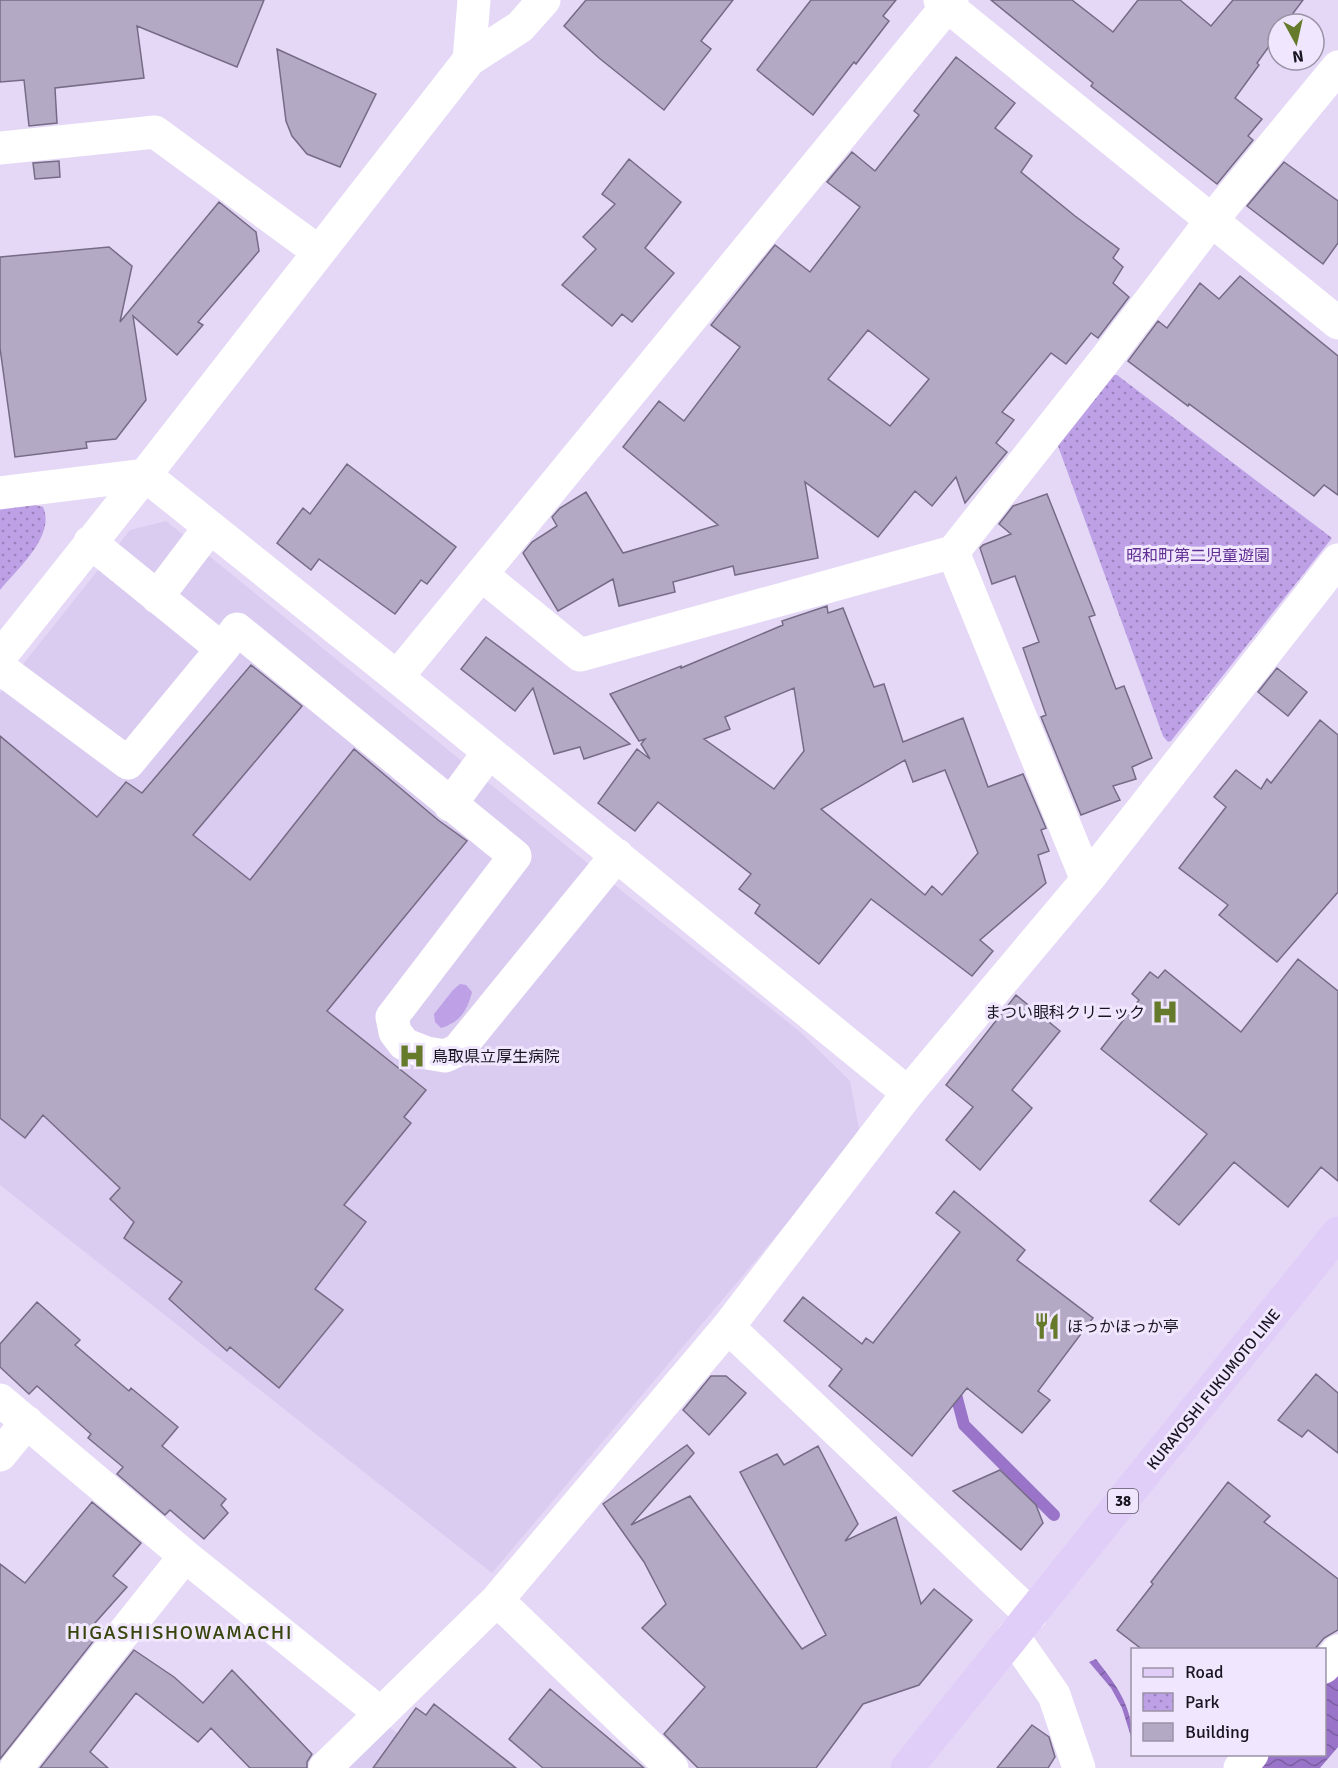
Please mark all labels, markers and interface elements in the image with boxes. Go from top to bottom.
north arrow [1266,12,1326,72]
text: N [1291,45,1305,67]
park label: 昭和町第二児童遊園 [1126,546,1270,566]
hospital icon: まつい眼科クリニック [1150,997,1180,1027]
place label: まつい眼科クリニック [985,1003,1145,1023]
hospital icon: 鳥取県立厚生病院 [397,1041,427,1071]
place label: 鳥取県立厚生病院 [432,1047,560,1067]
street label: KURAYOSHI FUKUMOTO LINE [1143,1305,1285,1474]
restaurant icon: ほっかほっか亭 [1032,1311,1062,1341]
place label: ほっかほっか亭 [1067,1317,1179,1337]
road number: 38 [1108,1489,1138,1513]
district label: HIGASHISHOWAMACHI [67,1620,293,1645]
legend [1131,1648,1326,1756]
text: Road [1185,1661,1224,1683]
text: Park [1185,1691,1220,1713]
text: Building [1185,1721,1249,1743]

